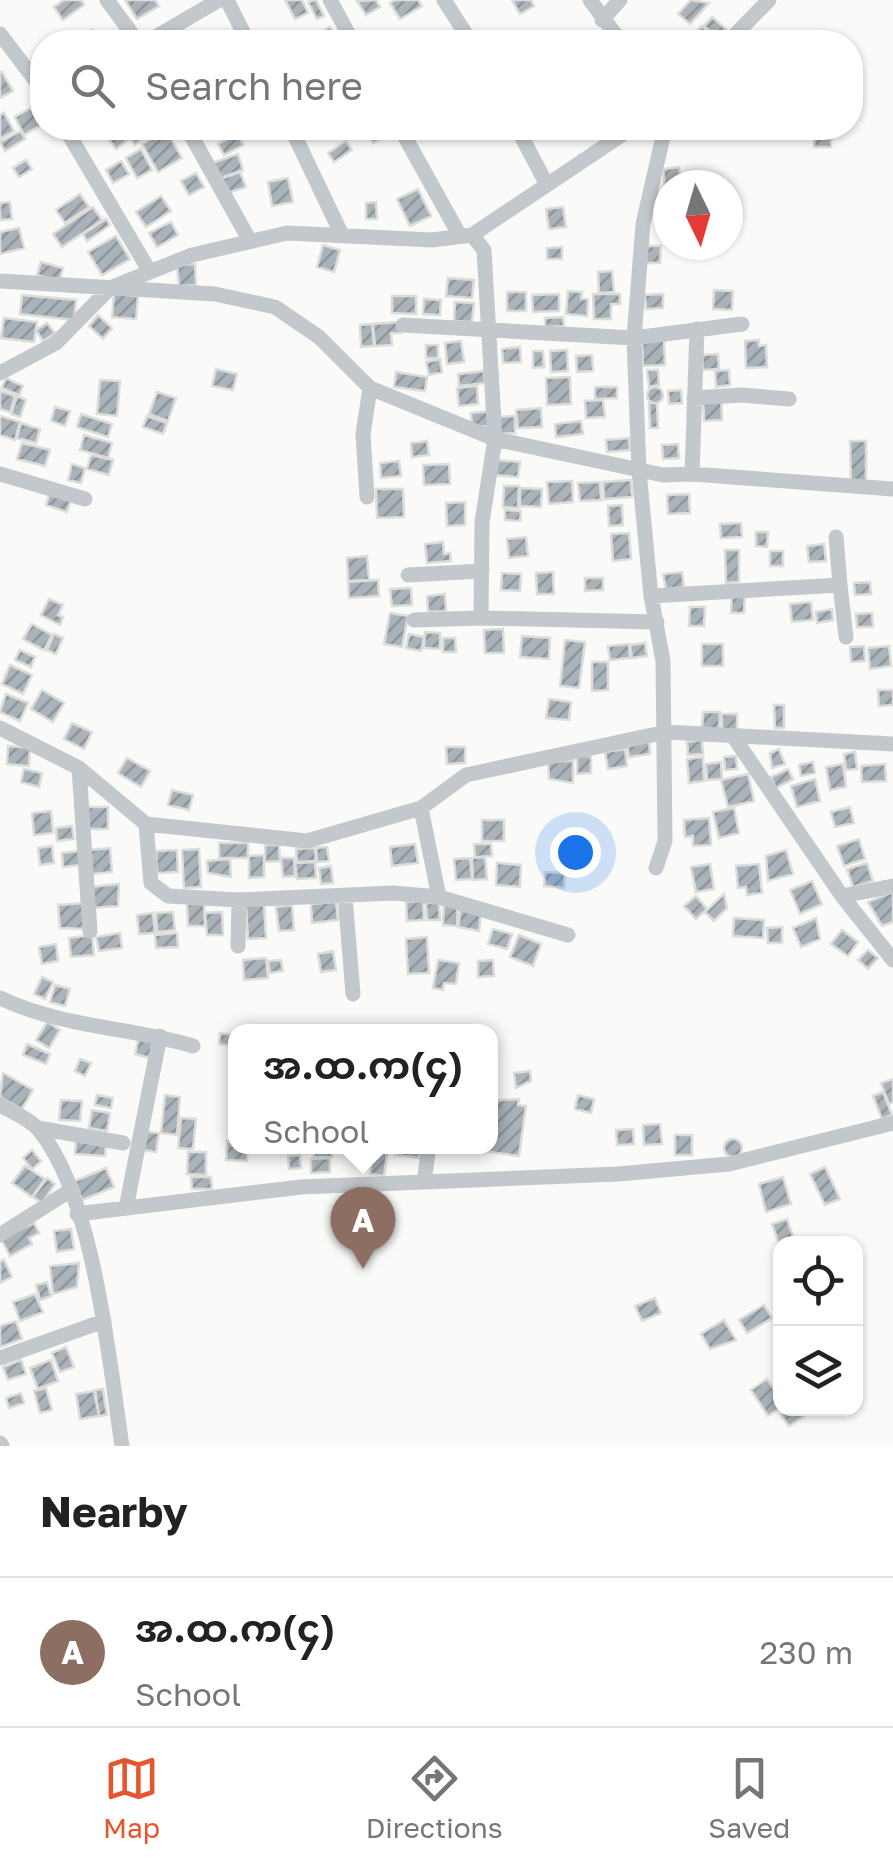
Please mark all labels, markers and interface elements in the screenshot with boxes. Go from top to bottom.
search box [30,30,863,140]
icon: search [65,58,120,113]
text: Search here [145,63,363,108]
north arrow [653,170,743,260]
your location [550,827,601,878]
popup [228,1024,498,1154]
text: အ.ထ.က(၄) [263,1042,463,1087]
text: School [263,1112,369,1150]
pin: A [330,1186,396,1269]
map controls [773,1236,863,1416]
button: locate [773,1236,863,1326]
button: layers [773,1326,863,1416]
text: Nearby [40,1486,188,1536]
text: အ.ထ.က(၄) [135,1605,335,1650]
text: A [61,1633,84,1671]
text: 230 m [760,1633,853,1671]
text: School [135,1675,241,1713]
tab: Map [103,1751,160,1844]
tab: Directions [366,1751,503,1844]
tab: Saved [708,1751,790,1844]

